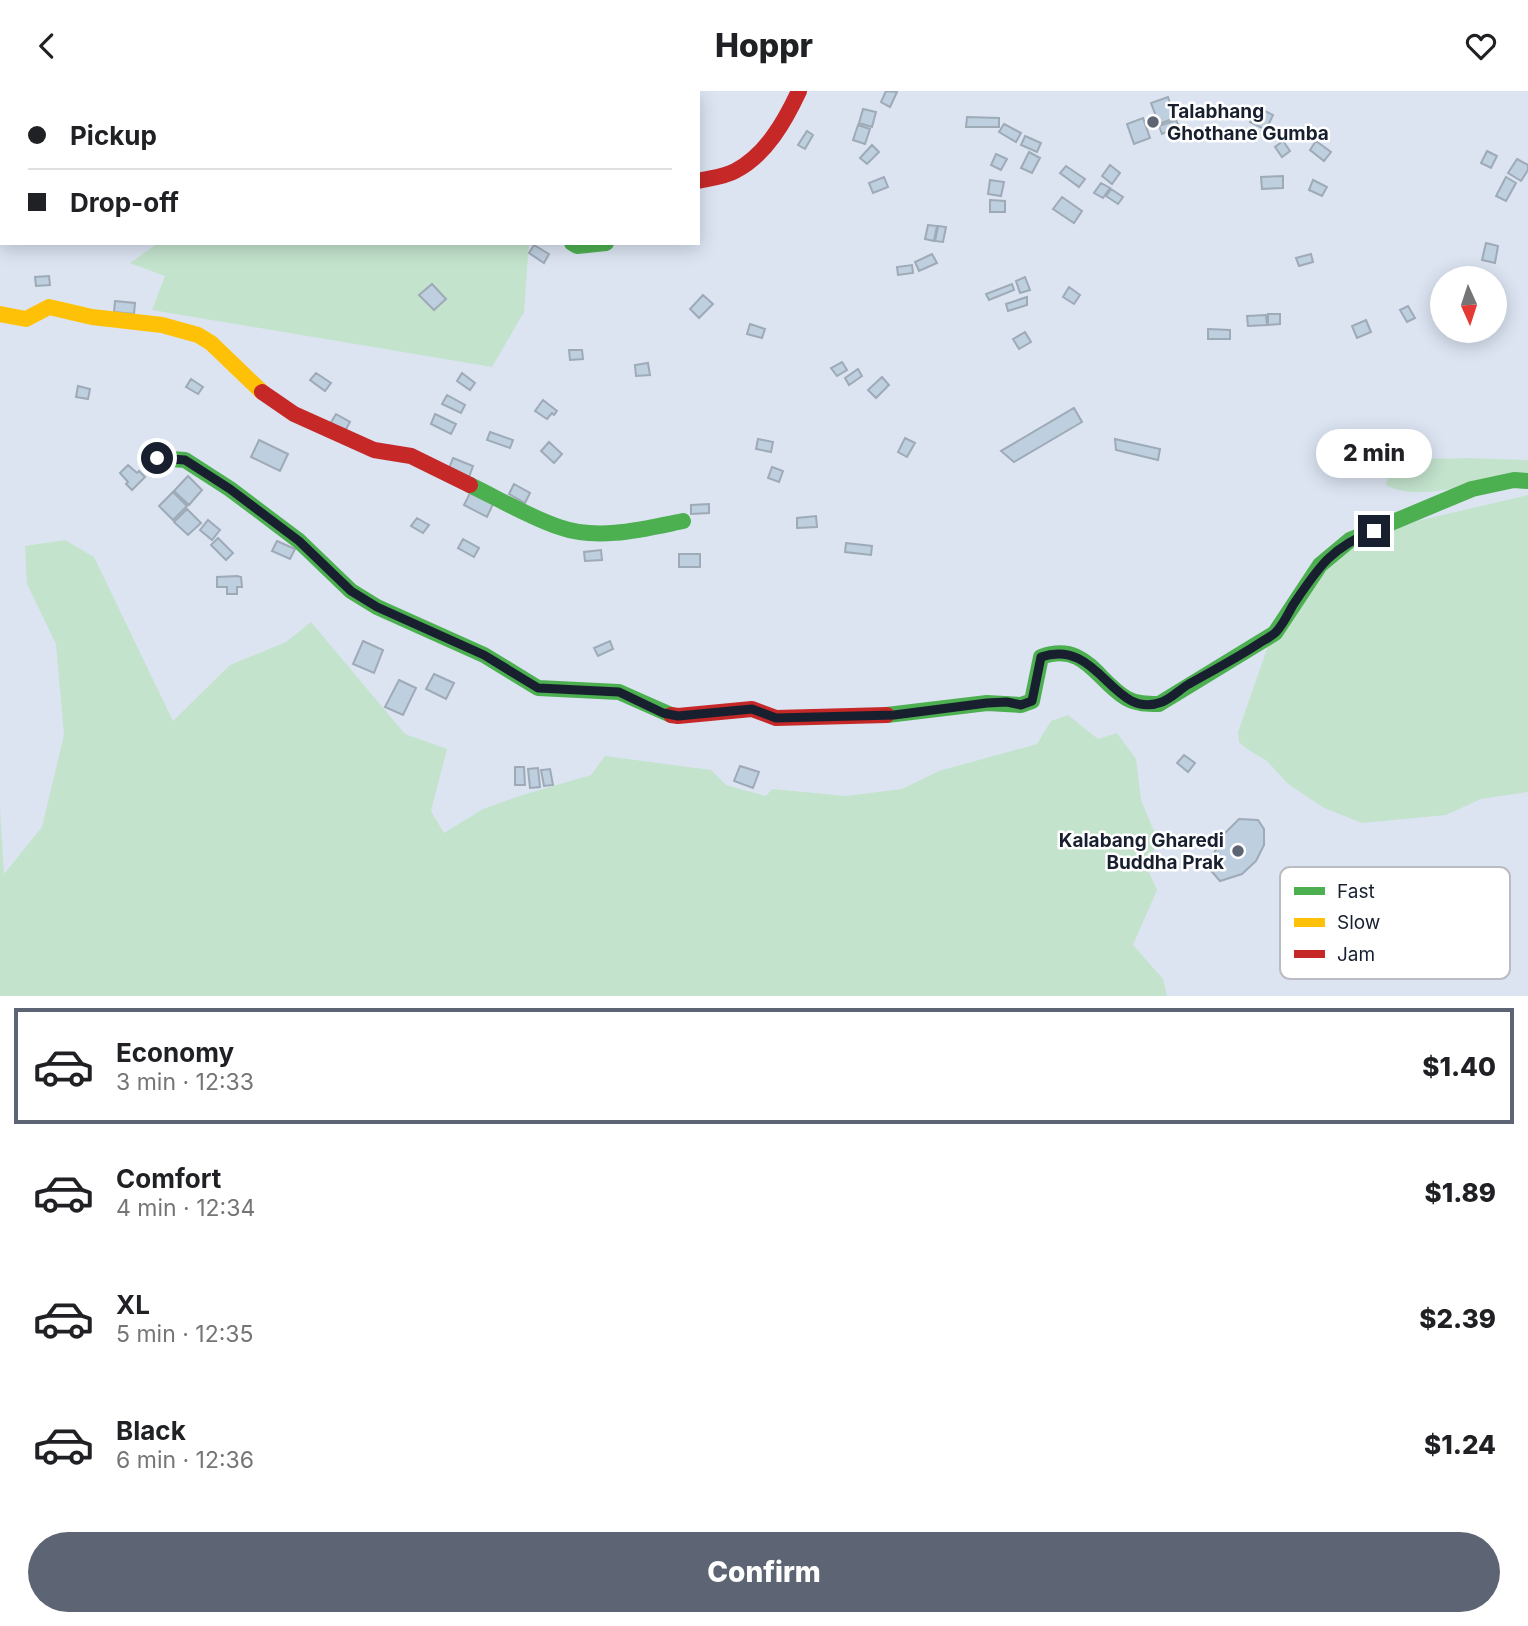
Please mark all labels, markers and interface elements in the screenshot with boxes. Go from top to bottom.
text: Hoppr [715,26,813,65]
icon: back [28,27,66,65]
icon: heart [1462,27,1500,65]
place label: Talabhang Ghothane Gumba [1167,100,1329,145]
marker: Talabhang Ghothane Gumba [1145,114,1161,130]
text: Pickup [70,120,157,151]
text: Drop-off [70,187,179,218]
north arrow [1430,266,1507,343]
map controls [1430,266,1507,343]
callout: 2 min [1316,429,1432,479]
text: 2 min [1343,439,1405,467]
route start [141,442,173,474]
route end [1358,515,1390,547]
place label: Kalabang Gharedi Buddha Prak [1059,829,1224,874]
marker: Kalabang Gharedi Buddha Prak [1230,843,1246,859]
legend [1280,867,1510,979]
text: Fast [1337,880,1375,903]
text: Slow [1337,911,1380,934]
text: Jam [1337,943,1375,966]
icon: car [32,1035,95,1098]
text: Economy [116,1037,234,1068]
text: $1.40 [1422,1051,1496,1082]
text: 3 min · 12:33 [116,1068,254,1096]
icon: car [32,1161,95,1224]
text: Comfort [116,1163,221,1194]
text: $1.89 [1425,1177,1496,1208]
text: 4 min · 12:34 [116,1194,255,1222]
icon: car [32,1287,95,1350]
text: XL [116,1289,150,1320]
text: $2.39 [1419,1303,1496,1334]
text: 5 min · 12:35 [116,1320,254,1348]
icon: car [32,1413,95,1476]
text: Black [116,1415,186,1446]
text: $1.24 [1424,1429,1496,1460]
text: 6 min · 12:36 [116,1446,254,1474]
button: Confirm [28,1532,1500,1612]

